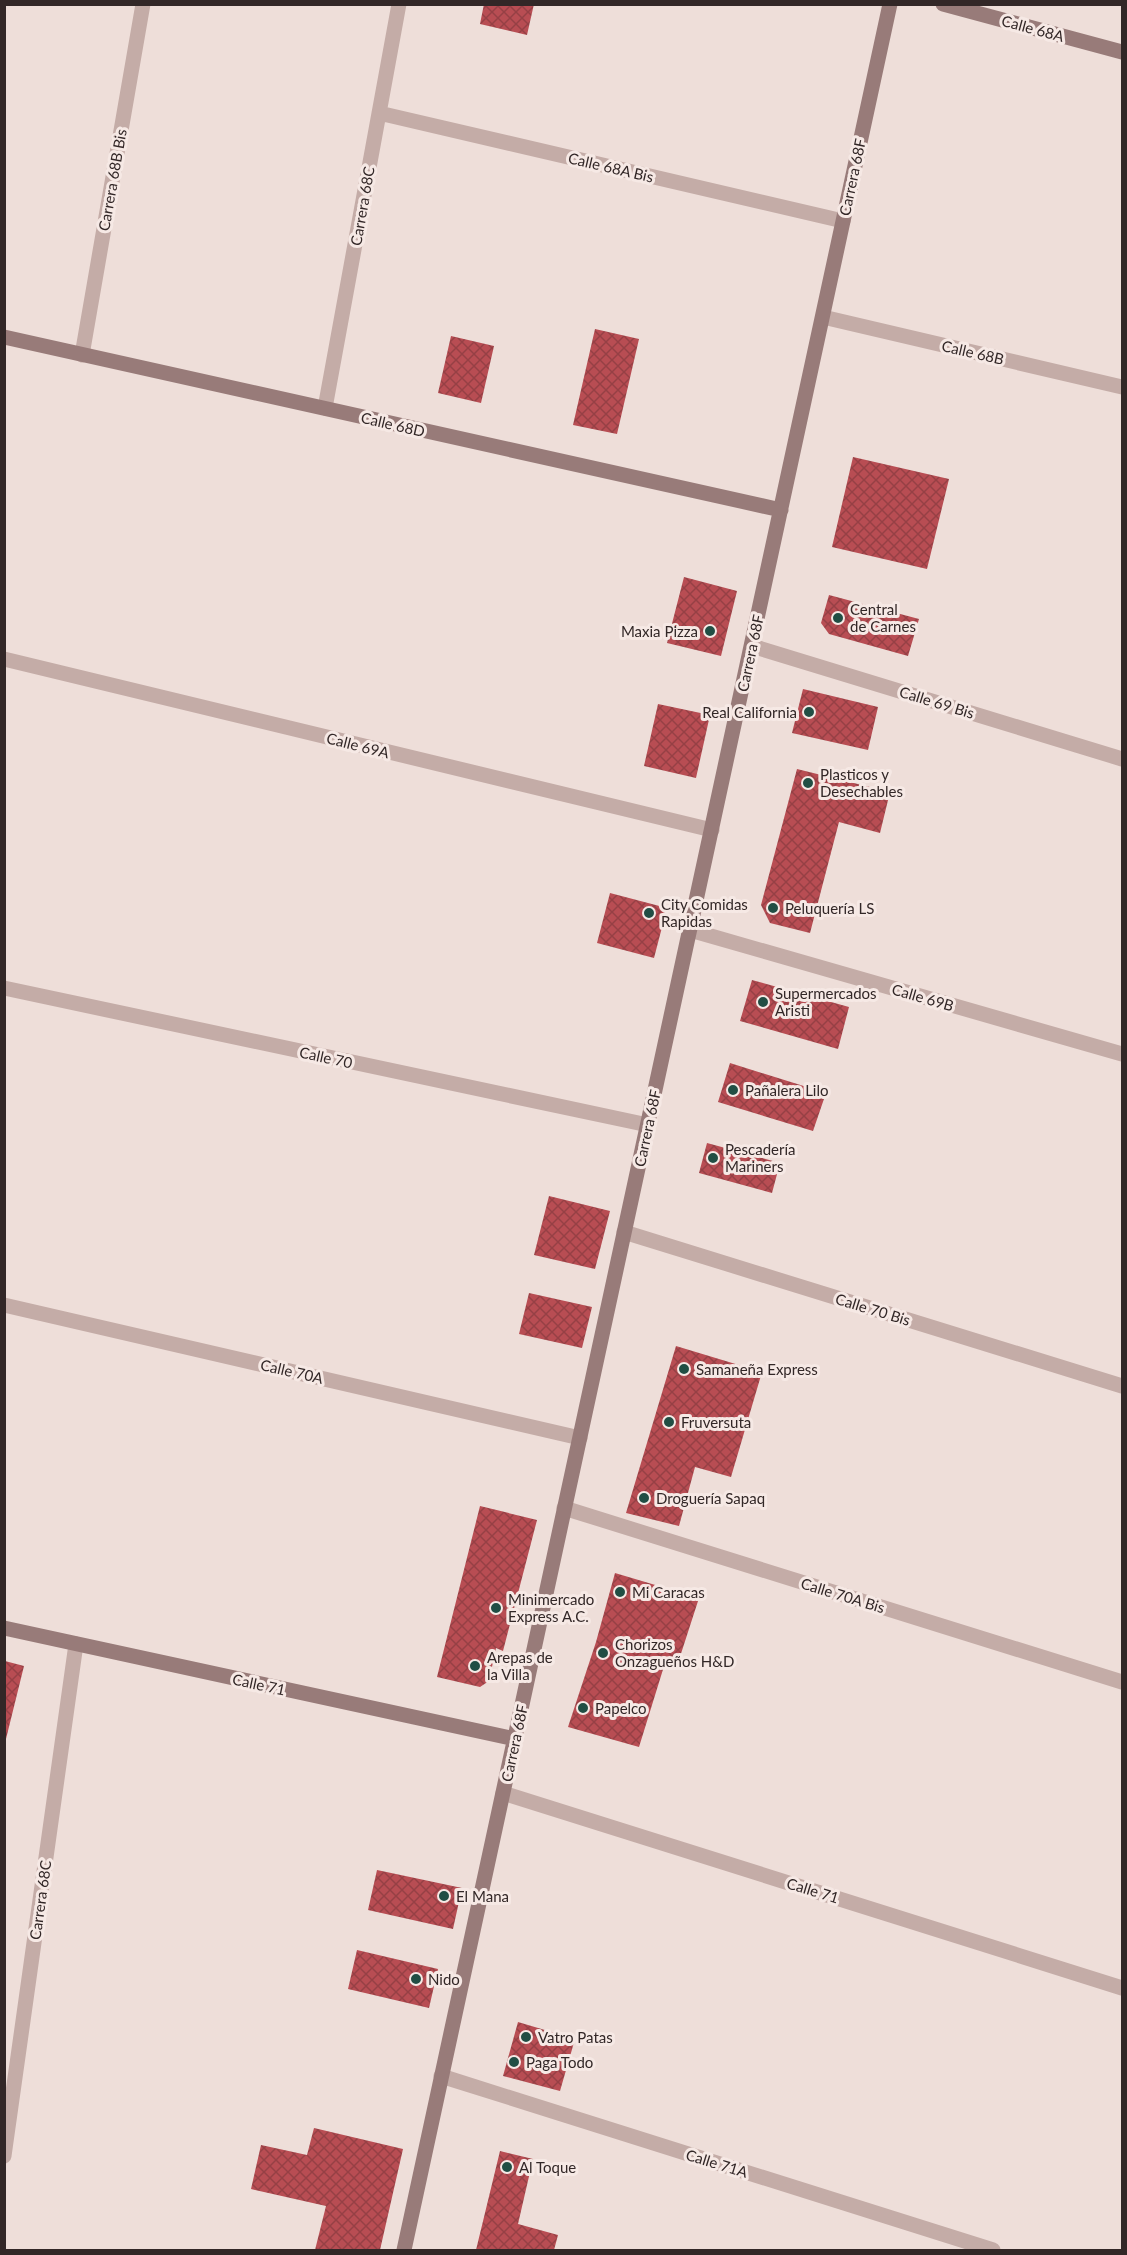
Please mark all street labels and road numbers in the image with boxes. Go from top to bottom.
street label: Calle 68A [1000,11,1067,45]
street label: Carrera 68B Bis [94,128,130,232]
street label: Carrera 68F [835,137,869,217]
street label: Calle 68A Bis [567,148,655,186]
street label: Carrera 68C [346,165,378,247]
street label: Calle 68B [940,336,1006,368]
street label: Calle 68D [359,408,427,440]
street label: Carrera 68F [733,613,767,693]
street label: Calle 69 Bis [897,682,977,722]
street label: Calle 69A [325,729,392,762]
street label: Calle 69B [890,980,956,1014]
street label: Calle 70 [298,1043,354,1071]
street label: Carrera 68F [630,1088,664,1168]
street label: Calle 70 Bis [833,1289,913,1329]
street label: Calle 70A [259,1355,326,1387]
street label: Calle 70A Bis [799,1574,887,1616]
street label: Calle 71 [231,1670,287,1698]
street label: Carrera 68F [497,1703,531,1783]
street label: Carrera 68C [26,1859,54,1941]
street label: Calle 71 [785,1874,841,1906]
street label: Calle 71A [684,2145,751,2181]

